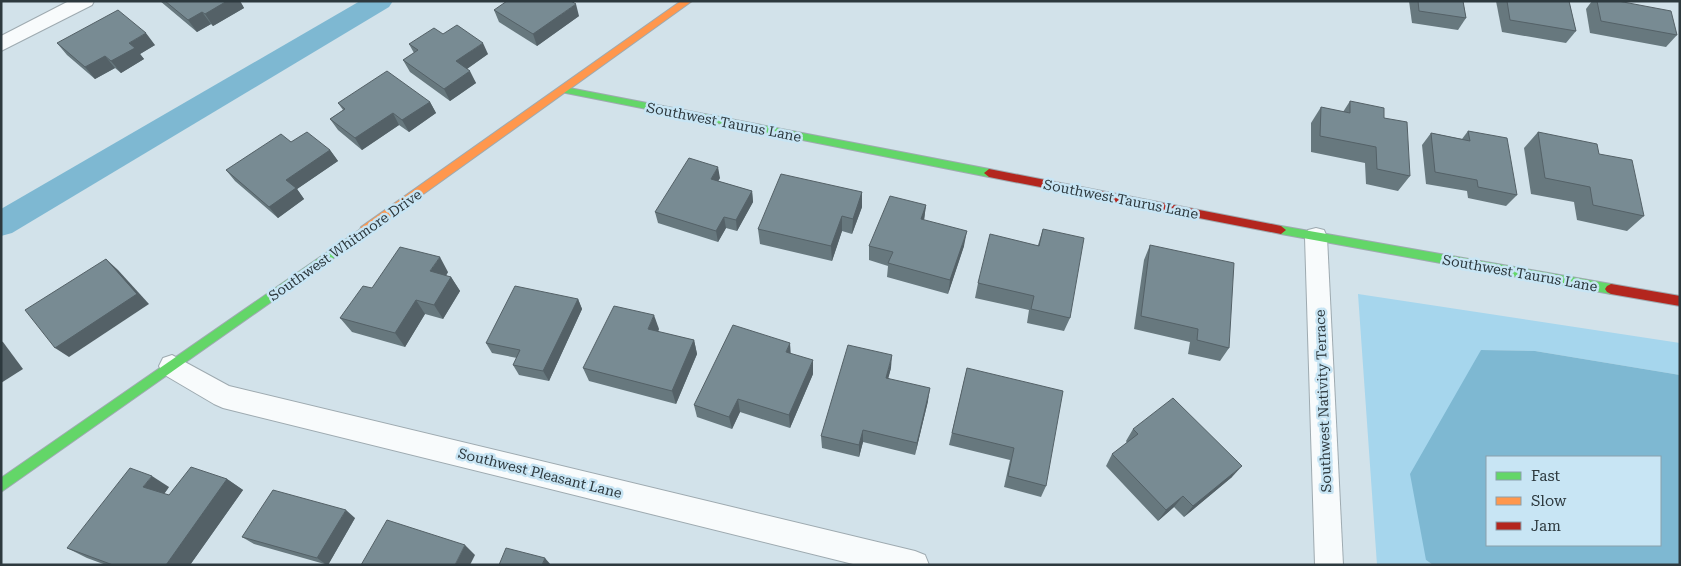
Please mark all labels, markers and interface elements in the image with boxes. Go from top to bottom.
street label: Southwest Taurus Lane [645,99,803,145]
street label: Southwest Taurus Lane [1042,176,1200,222]
street label: Southwest Whitmore Drive [266,186,425,304]
street label: Southwest Taurus Lane [1441,251,1599,295]
street label: Southwest Nativity Terrace [1312,309,1334,493]
street label: Southwest Pleasant Lane [456,445,624,501]
legend [1486,456,1661,546]
text: Fast [1531,467,1561,485]
text: Slow [1531,492,1567,510]
text: Jam [1531,517,1561,535]

